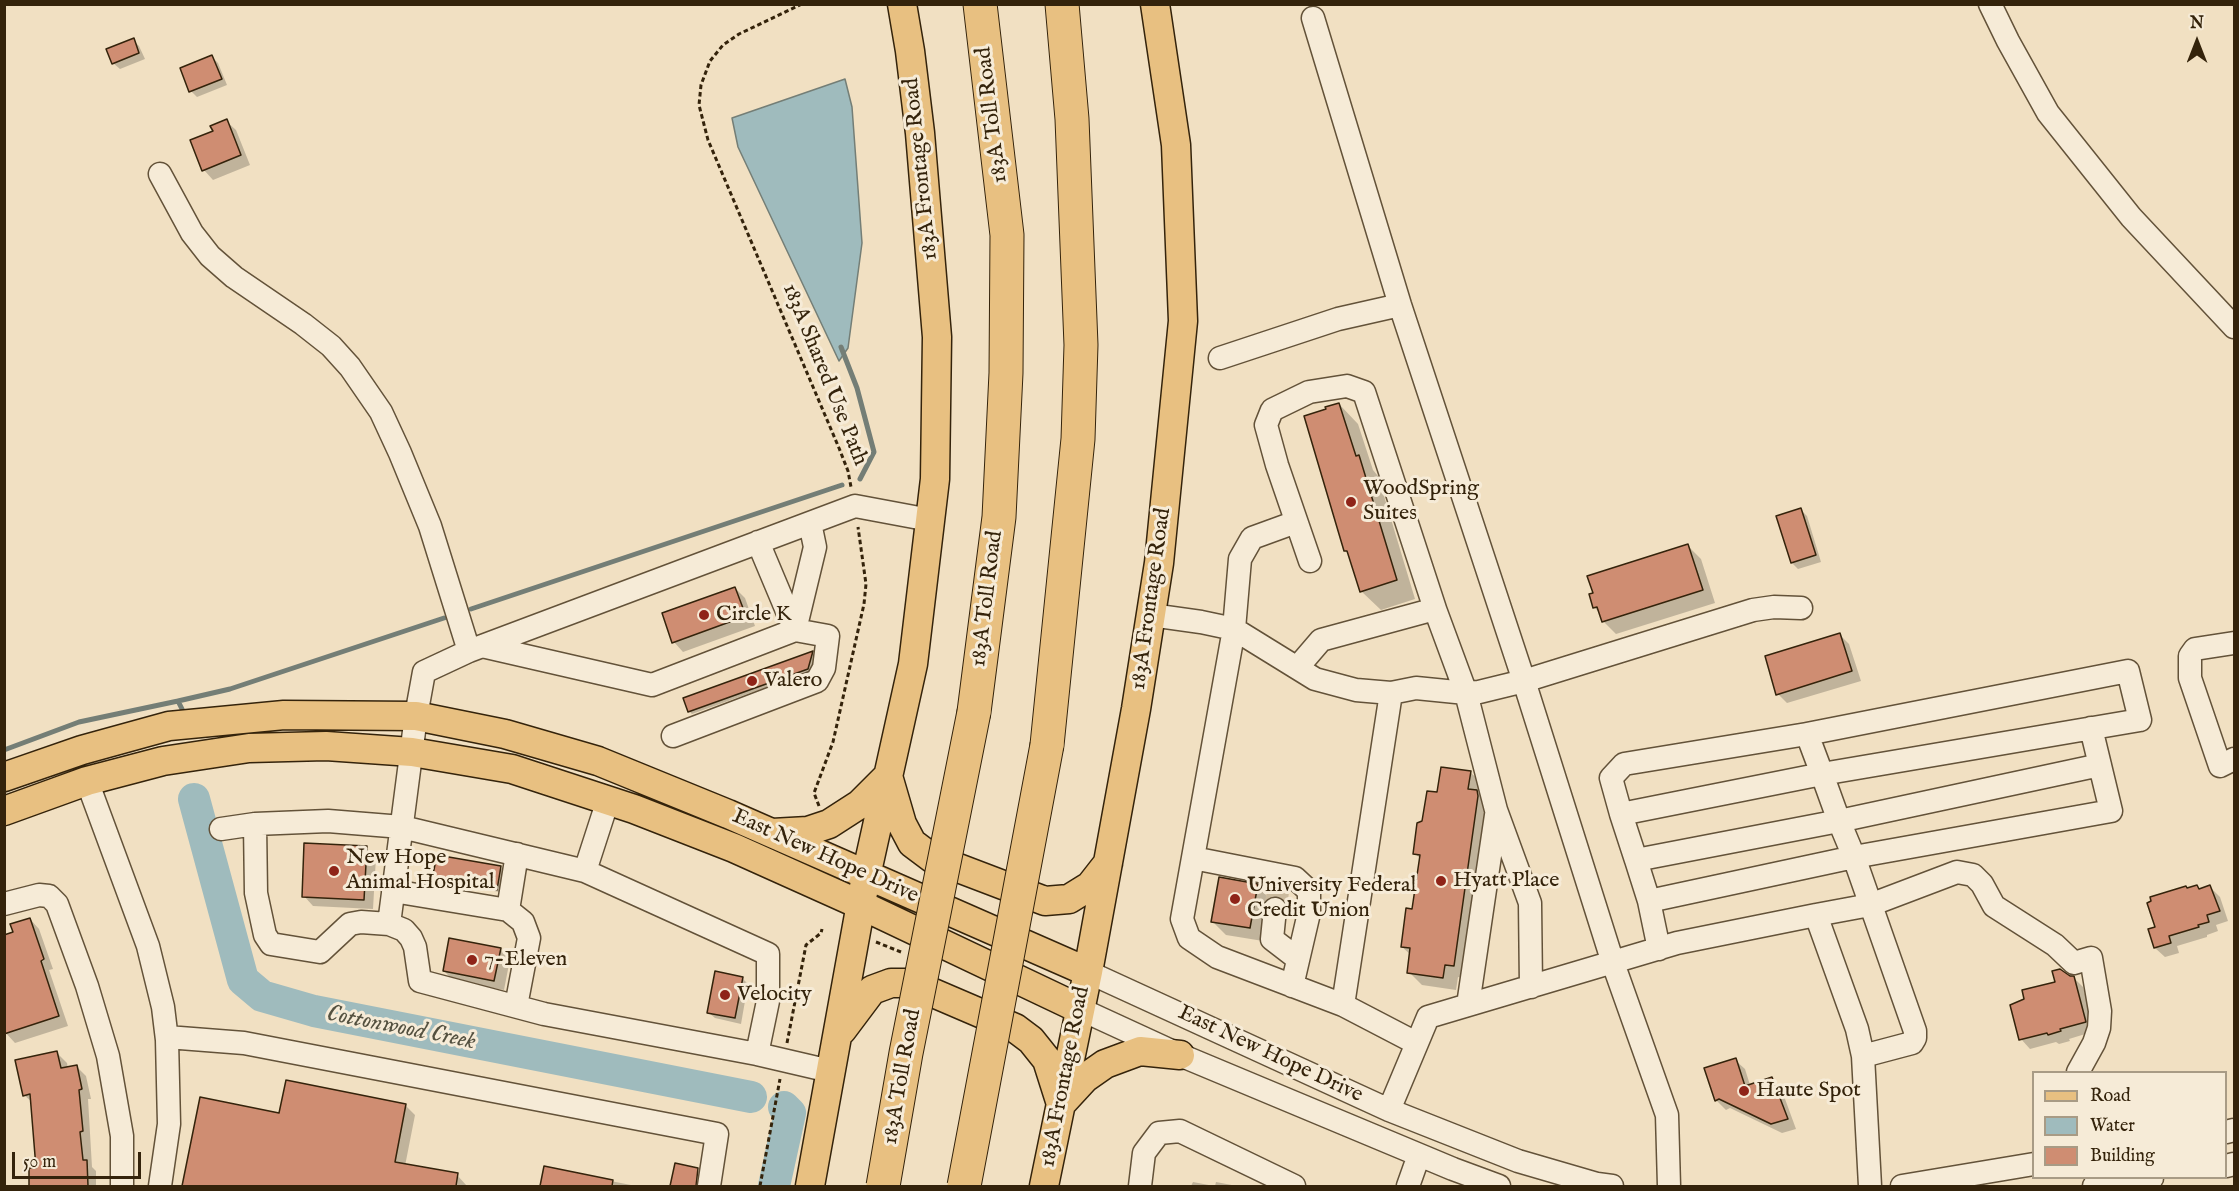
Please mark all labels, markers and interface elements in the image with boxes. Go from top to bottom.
north arrow [2167,12,2227,72]
text: N [2190,14,2204,34]
street label: 183A Toll Road [972,45,1014,185]
street label: 183A Frontage Road [899,76,945,262]
street label: 183A Shared Use Path [775,280,873,470]
place label: WoodSpring Suites [1363,476,1479,528]
marker: WoodSpring Suites [1344,495,1358,509]
street label: 183A Frontage Road [1126,506,1178,692]
street label: 183A Toll Road [967,529,1009,669]
place label: Circle K [716,602,792,628]
marker: Circle K [697,608,711,622]
place label: Valero [764,668,822,694]
marker: Valero [745,674,759,688]
street label: East New Hope Drive [728,804,922,910]
place label: New Hope Animal Hospital [346,845,495,896]
marker: New Hope Animal Hospital [327,864,341,878]
place label: Hyatt Place [1453,868,1559,894]
place label: University Federal Credit Union [1247,873,1416,924]
marker: Hyatt Place [1434,874,1448,888]
marker: University Federal Credit Union [1228,892,1242,906]
place label: 7-Eleven [484,947,567,973]
marker: 7-Eleven [465,953,479,967]
place label: Velocity [737,982,812,1008]
street label: 183A Frontage Road [1036,984,1096,1170]
marker: Velocity [718,988,732,1002]
water label: Cottonwood Creek [324,1000,478,1058]
street label: East New Hope Drive [1173,1001,1367,1109]
street label: 183A Toll Road [878,1007,928,1147]
legend [2032,1071,2227,1179]
place label: Haute Spot [1756,1078,1861,1104]
marker: Haute Spot [1737,1084,1751,1098]
text: Road [2090,1085,2131,1108]
text: Water [2090,1115,2135,1138]
scale bar [15,1140,144,1178]
text: Building [2090,1145,2155,1168]
text: 50 m [23,1151,56,1174]

